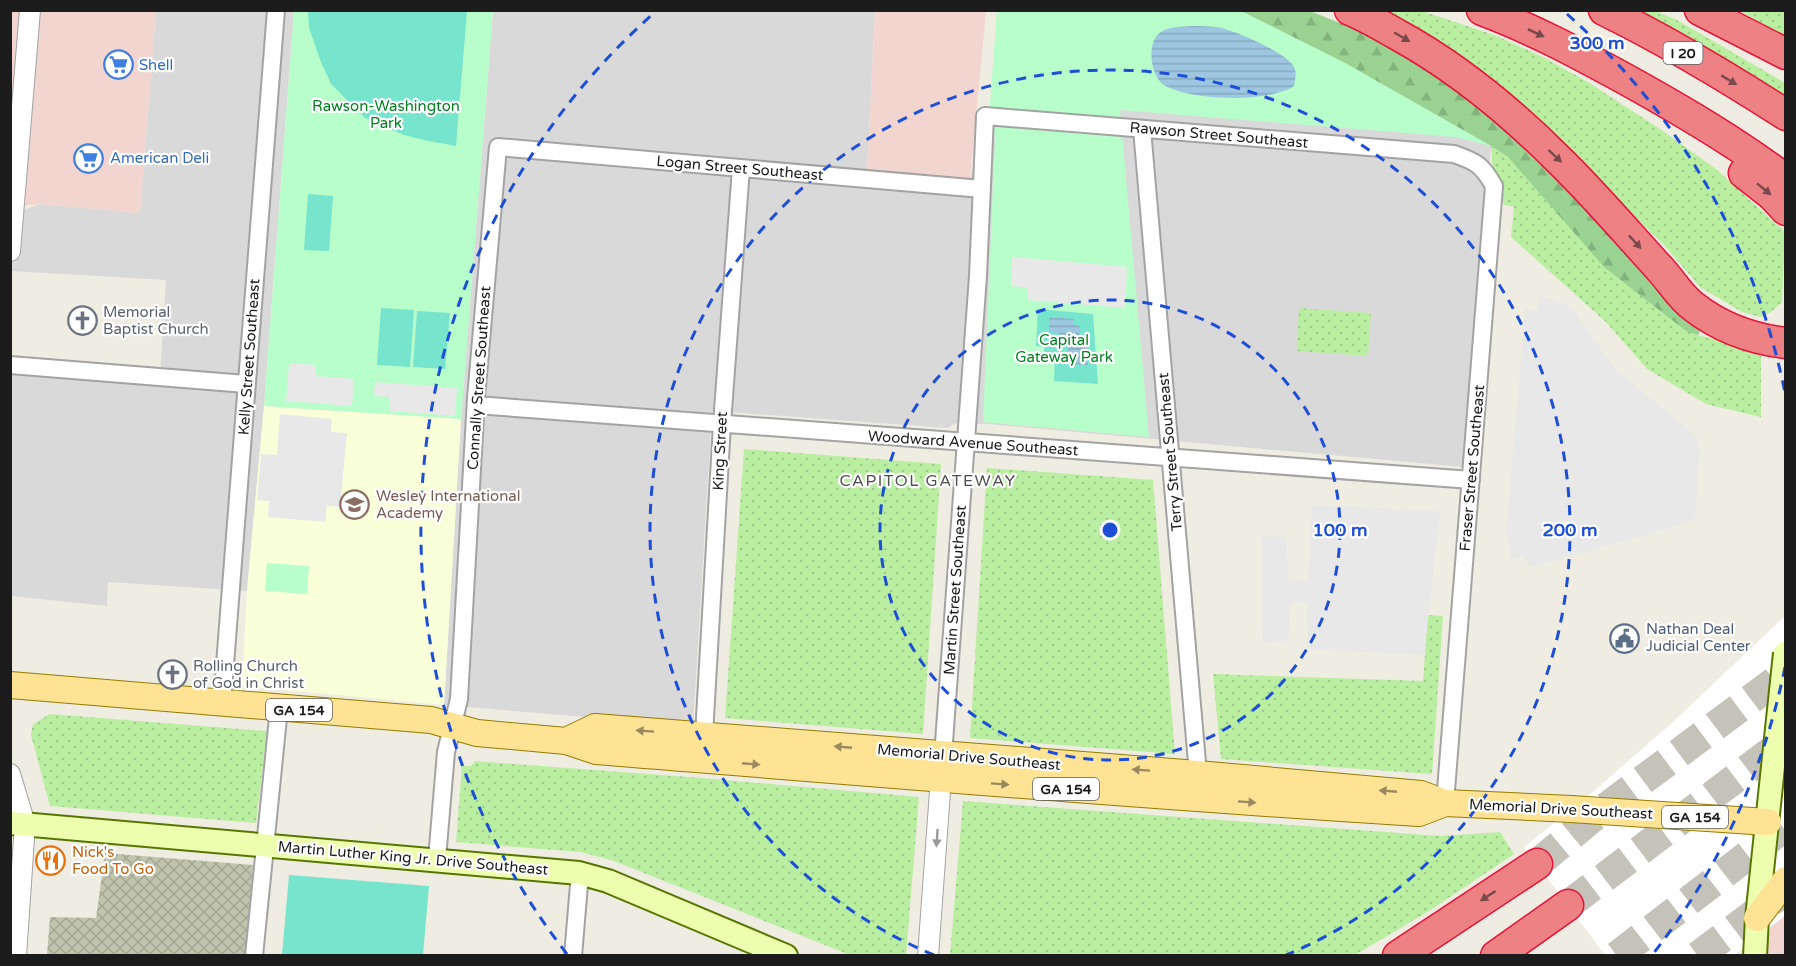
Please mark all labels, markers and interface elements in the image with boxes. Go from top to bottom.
one-way arrow [1528,28,1545,37]
one-way arrow [1394,32,1411,42]
text: 300 m [1569,32,1625,54]
road number: I 20 [1664,42,1702,64]
supermarket icon: Shell [102,49,134,81]
place label: Shell [139,56,173,74]
one-way arrow [1721,74,1737,85]
park label: Rawson-Washington Park [312,97,460,132]
street label: Rawson Street Southeast [1129,118,1309,152]
supermarket icon: American Deli [73,142,105,174]
place label: American Deli [110,149,209,167]
one-way arrow [1548,149,1563,163]
street label: Logan Street Southeast [656,152,825,184]
one-way arrow [1757,182,1772,195]
one-way arrow [1628,234,1641,249]
street label: Kelly Street Southeast [235,278,263,436]
street label: Connally Street Southeast [464,285,494,471]
place label: Memorial Baptist Church [103,303,209,338]
church icon: Memorial Baptist Church [66,305,98,337]
park label: Capital Gateway Park [1015,331,1113,366]
street label: Terry Street Southeast [1154,372,1186,532]
street label: Fraser Street Southeast [1456,384,1488,552]
street label: King Street [709,411,731,491]
street label: Woodward Avenue Southeast [867,427,1079,459]
district label: CAPITOL GATEWAY [840,471,1016,491]
place label: Wesley International Academy [376,487,521,522]
school or university icon: Wesley International Academy [339,489,371,521]
street label: Martin Street Southeast [940,504,970,675]
text: 100 m [1312,519,1368,541]
text: 200 m [1542,519,1598,541]
centre of rings [1100,520,1120,540]
place label: Nathan Deal Judicial Center [1646,620,1751,655]
public building icon: Nathan Deal Judicial Center [1609,622,1641,654]
place label: Rolling Church of God in Christ [193,657,304,692]
church icon: Rolling Church of God in Christ [156,659,188,691]
road number: GA 154 [266,699,332,721]
one-way arrow [636,726,655,736]
street label: Memorial Drive Southeast [876,740,1062,774]
one-way arrow [833,742,852,752]
one-way arrow [742,759,761,769]
one-way arrow [1132,766,1151,775]
road number: GA 154 [1033,778,1099,800]
one-way arrow [990,780,1009,789]
one-way arrow [1379,786,1398,796]
street label: Memorial Drive Southeast [1469,795,1654,823]
one-way arrow [1237,798,1256,807]
road number: GA 154 [1662,806,1728,828]
one-way arrow [932,829,942,848]
street label: Martin Luther King Jr. Drive Southeast [277,837,549,879]
place label: Nick's Food To Go [72,843,154,878]
restaurant icon: Nick's Food To Go [35,845,67,877]
one-way arrow [1481,890,1497,902]

